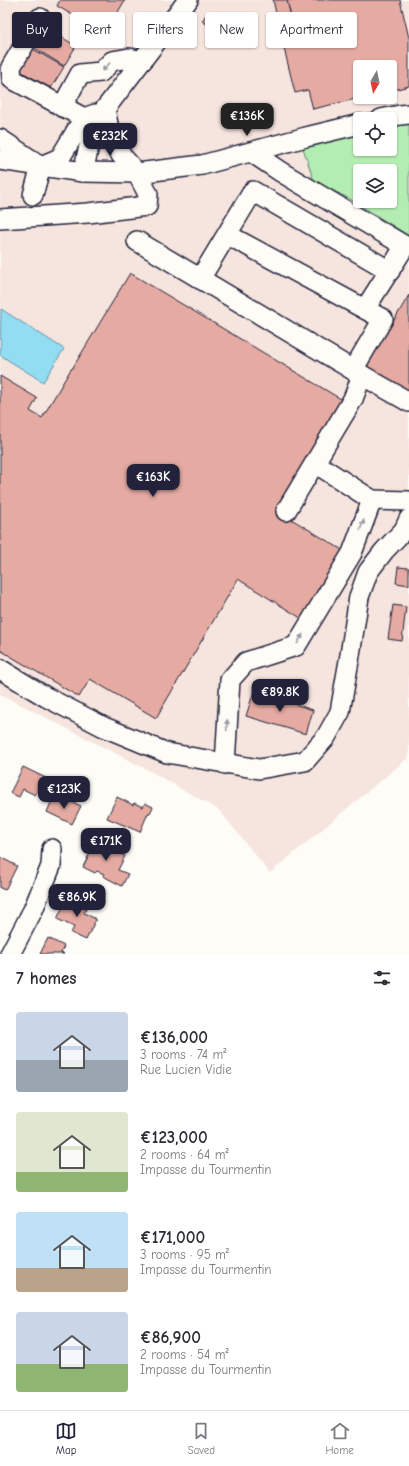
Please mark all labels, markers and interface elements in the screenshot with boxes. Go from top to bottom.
chip: Buy [12,12,62,48]
chip: Rent [70,12,125,48]
chip: Filters [133,12,197,48]
chip: New [205,12,258,48]
chip: Apartment [266,12,357,48]
north arrow [353,60,397,104]
map controls [353,60,397,208]
one-way arrow [101,62,111,72]
pin: €136K [219,103,275,137]
text: €136K [230,108,264,123]
button: locate [353,112,397,156]
pin: €232K [82,123,138,157]
text: €232K [92,128,128,143]
button: layers [353,164,397,208]
pin: €163K [125,464,181,498]
text: €163K [136,469,170,484]
one-way arrow [360,519,366,531]
one-way arrow [297,633,304,645]
pin: €89.8K [247,679,313,713]
text: €89.8K [261,684,299,699]
one-way arrow [224,719,231,731]
pin: €123K [36,776,92,810]
text: €123K [47,781,81,796]
pin: €171K [78,828,134,862]
text: €171K [90,833,122,848]
pin: €86.9K [44,884,110,918]
text: €86.9K [58,889,96,904]
icon: filters [371,967,393,989]
text: 7 homes [16,969,77,988]
icon: home [48,1028,96,1076]
text: €136,000 [140,1028,208,1047]
text: 3 rooms · 74 m² [140,1047,226,1062]
text: Rue Lucien Vidie [140,1062,232,1077]
icon: home [48,1128,96,1176]
text: €123,000 [140,1128,208,1147]
text: 2 rooms · 64 m² [140,1147,229,1162]
text: Impasse du Tourmentin [140,1162,272,1177]
icon: home [48,1228,96,1276]
text: €171,000 [140,1228,205,1247]
text: 3 rooms · 95 m² [140,1247,229,1262]
text: Impasse du Tourmentin [140,1262,272,1277]
icon: home [48,1328,96,1376]
text: €86,900 [140,1328,201,1347]
text: 2 rooms · 54 m² [140,1347,229,1362]
text: Impasse du Tourmentin [140,1362,272,1377]
tab: Map [55,1420,77,1457]
tab: Saved [188,1420,215,1457]
tab: Home [325,1420,354,1457]

